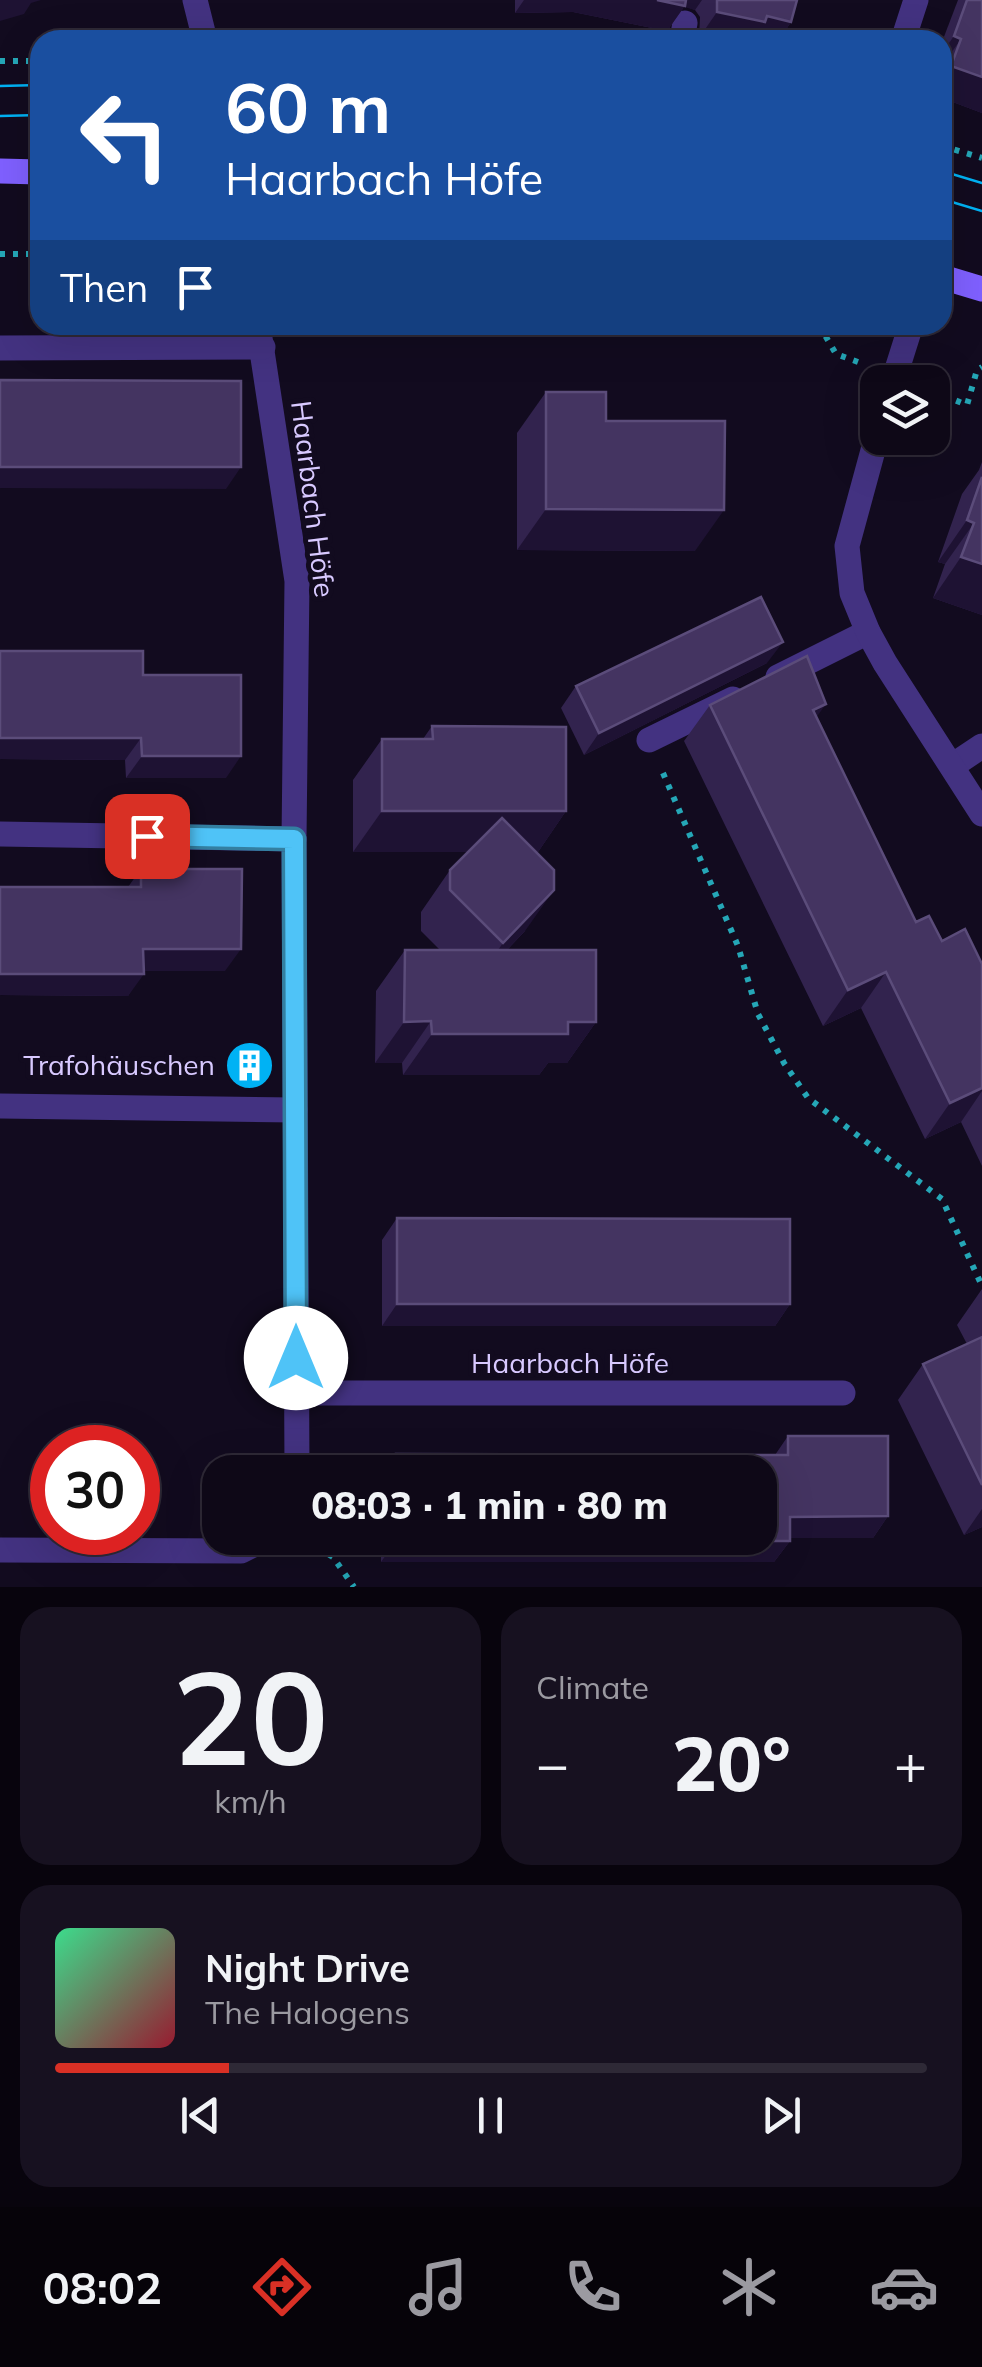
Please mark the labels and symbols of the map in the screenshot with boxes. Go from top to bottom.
street label: Haarbach Höfe [284,399,343,599]
pin [105,794,190,879]
building icon: Trafohäuschen [224,1039,276,1091]
place label: Trafohäuschen [23,1047,215,1082]
position arrow [244,1306,348,1410]
street label: Haarbach Höfe [471,1345,669,1380]
speed limit sign: 30 [30,1425,160,1555]

